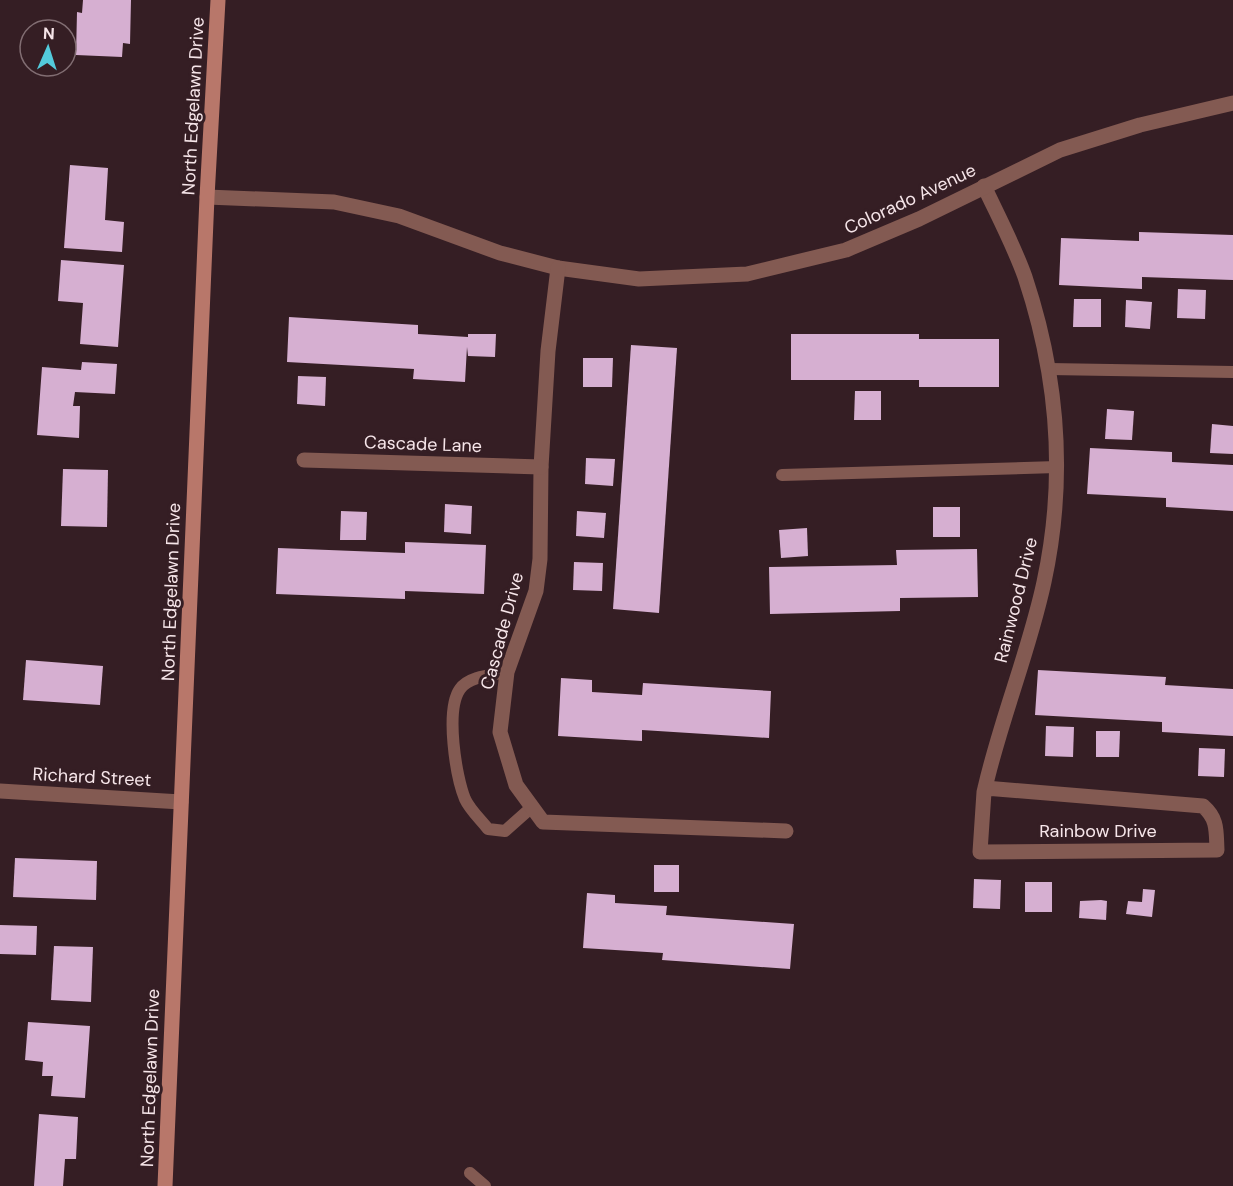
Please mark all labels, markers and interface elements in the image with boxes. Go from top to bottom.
street label: North Edgelawn Drive [176,16,210,196]
north arrow [18,18,78,78]
text: N [42,23,55,44]
street label: Colorado Avenue [840,158,980,240]
street label: Cascade Lane [364,430,482,458]
street label: North Edgelawn Drive [156,502,186,682]
street label: Rainwood Drive [989,535,1043,665]
street label: Cascade Drive [475,570,529,692]
street label: Richard Street [32,762,152,792]
street label: Rainbow Drive [1039,819,1157,843]
street label: North Edgelawn Drive [135,988,165,1168]

